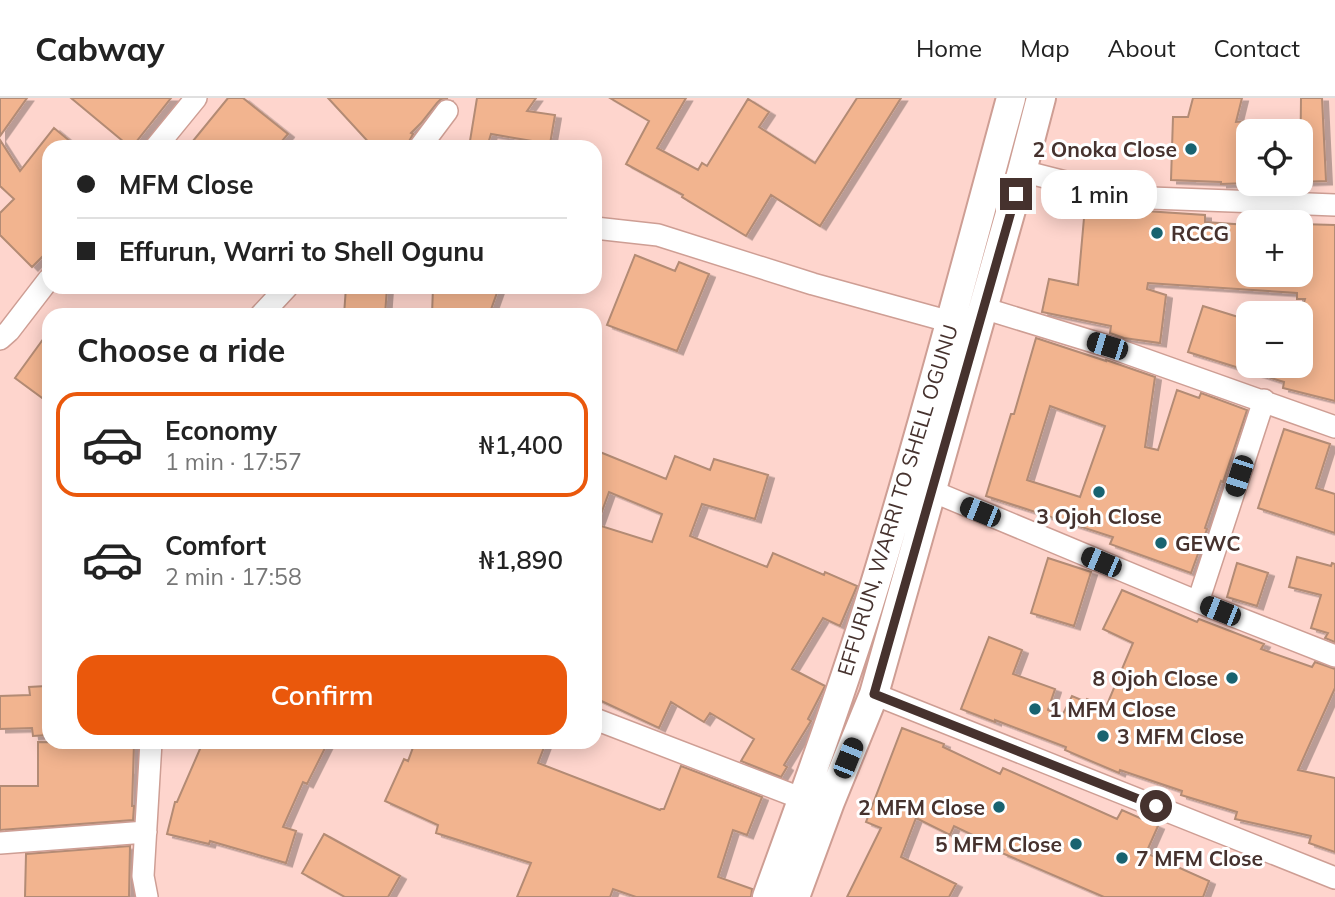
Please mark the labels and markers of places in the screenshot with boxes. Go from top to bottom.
place label: 2 Onoka Close [1032,136,1177,162]
marker: 2 Onoka Close [1183,141,1199,157]
place label: RCCG [1171,220,1229,246]
marker: RCCG [1149,225,1165,241]
marker: 3 Ojoh Close [1091,484,1107,500]
place label: 3 Ojoh Close [1036,503,1162,529]
place label: GEWC [1175,530,1241,556]
marker: GEWC [1153,535,1169,551]
place label: 8 Ojoh Close [1092,665,1218,691]
marker: 8 Ojoh Close [1224,670,1240,686]
place label: 1 MFM Close [1049,696,1176,722]
marker: 1 MFM Close [1027,701,1043,717]
place label: 3 MFM Close [1117,723,1244,749]
marker: 3 MFM Close [1095,728,1111,744]
place label: 2 MFM Close [858,794,985,820]
marker: 2 MFM Close [991,799,1007,815]
place label: 5 MFM Close [935,831,1062,857]
marker: 5 MFM Close [1068,836,1084,852]
place label: 7 MFM Close [1136,845,1263,871]
marker: 7 MFM Close [1114,850,1130,866]

